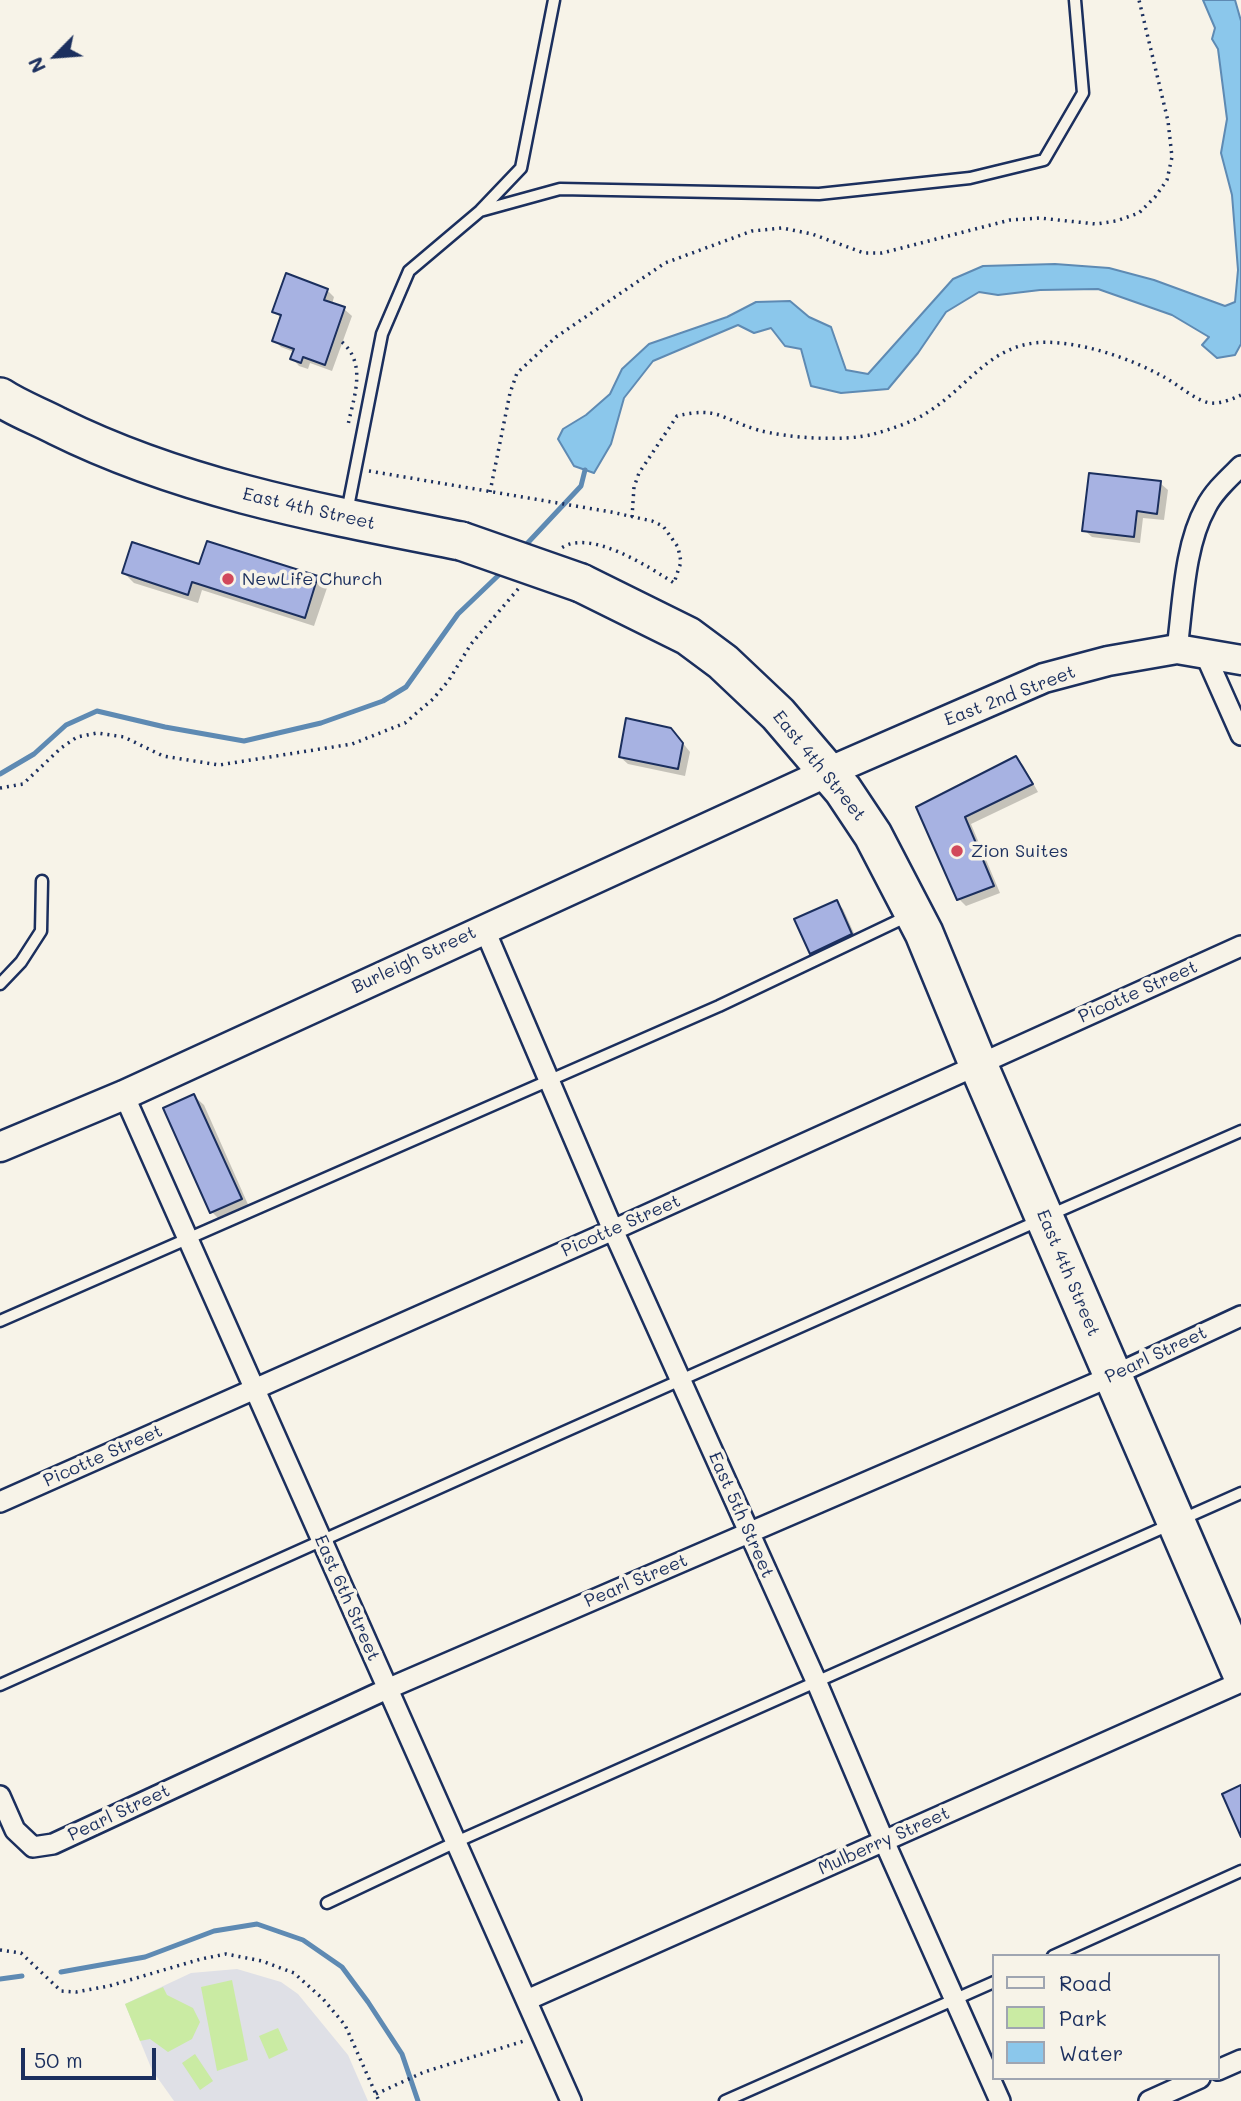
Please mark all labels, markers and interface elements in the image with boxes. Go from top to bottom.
north arrow [21,21,91,91]
text: N [22,53,51,77]
street label: East 4th Street [240,483,378,535]
place label: NewLife Church [242,568,382,590]
marker: NewLife Church [220,571,236,587]
street label: East 2nd Street [942,661,1078,731]
street label: East 4th Street [768,706,870,826]
place label: Zion Suites [971,840,1068,862]
marker: Zion Suites [949,843,965,859]
street label: Burleigh Street [348,922,480,998]
street label: Picotte Street [1075,956,1201,1028]
street label: Picotte Street [558,1190,684,1262]
street label: East 4th Street [1032,1206,1104,1340]
street label: Pearl Street [1102,1322,1210,1388]
street label: Picotte Street [40,1420,166,1492]
street label: East 5th Street [704,1449,778,1581]
street label: East 6th Street [309,1532,385,1664]
street label: Pearl Street [581,1550,691,1612]
street label: Pearl Street [65,1780,173,1846]
street label: Mulberry Street [815,1802,953,1880]
legend [992,1954,1220,2080]
text: Road [1059,1969,1111,1996]
text: Park [1059,2004,1107,2031]
scale bar [24,2035,159,2078]
text: Water [1059,2039,1123,2066]
text: 50 m [34,2046,83,2073]

